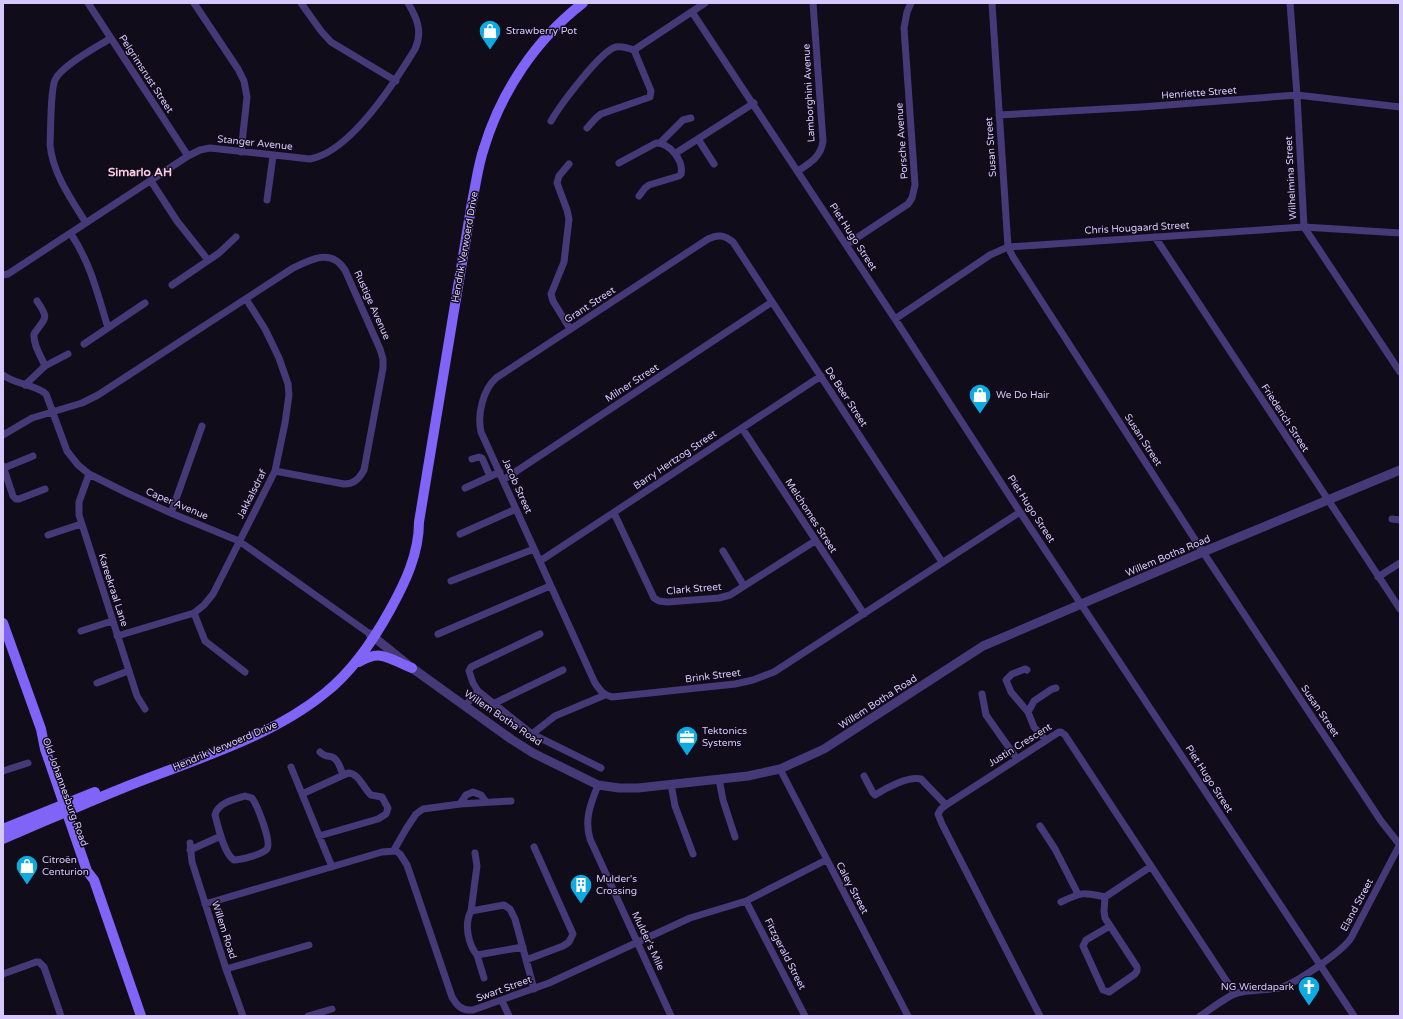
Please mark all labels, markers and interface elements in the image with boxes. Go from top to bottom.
shop icon: Strawberry Pot [477,18,503,51]
place label: Strawberry Pot [506,25,577,37]
street label: Pelgrimsrust Street [116,33,176,116]
street label: Lamborghini Avenue [800,43,818,142]
street label: Henriette Street [1161,84,1237,102]
street label: Porsche Avenue [893,102,911,180]
street label: Susan Street [983,117,999,177]
street label: Stanger Avenue [217,133,294,153]
street label: Wilhelmina Street [1283,136,1299,220]
district label: Simarlo AH [108,165,172,179]
street label: Hendrik Verwoerd Drive [449,190,481,303]
street label: Piet Hugo Street [827,201,879,273]
street label: Chris Hougaard Street [1084,219,1190,237]
street label: Rustige Avenue [351,268,393,342]
street label: Grant Street [562,284,618,326]
street label: Milner Street [603,361,661,405]
street label: De Beer Street [822,365,870,429]
shop icon: We Do Hair [967,382,993,415]
street label: Friederich Street [1259,382,1312,454]
place label: We Do Hair [996,389,1050,401]
street label: Susan Street [1122,412,1164,469]
street label: Barry Hertzog Street [631,428,719,492]
street label: Jacob Street [499,457,535,516]
street label: Jakkalsdraf [235,467,270,521]
street label: Piet Hugo Street [1005,473,1057,545]
street label: Melchomes Street [783,477,840,555]
street label: Caper Avenue [144,485,210,523]
street label: Willem Botha Road [1124,533,1212,579]
street label: Kareekraal Lane [96,552,131,628]
street label: Clark Street [666,581,722,597]
street label: Brink Street [685,667,742,685]
street label: Willem Botha Road [837,672,919,732]
street label: Susan Street [1298,683,1342,739]
street label: Willem Botha Road [462,688,544,748]
street label: Hendrik Verwoerd Drive [171,718,279,774]
street label: Justin Crescent [986,721,1054,769]
office icon: Tektonics Systems [674,724,700,757]
place label: Tektonics Systems [702,725,747,749]
street label: Old Johannesburg Road [40,736,90,848]
street label: Piet Hugo Street [1183,743,1235,815]
shop icon: Citroën Centurion [14,853,40,886]
place label: Citroën Centurion [42,854,89,878]
street label: Caley Street [833,860,871,916]
building icon: Mulder's Crossing [568,872,594,905]
place label: Mulder's Crossing [596,873,637,897]
street label: Eland Street [1338,876,1376,933]
street label: Willem Road [209,900,239,960]
street label: Mulder's Mile [629,910,667,973]
street label: Fitzgerald Street [762,916,808,992]
street label: Swart Street [475,973,534,1005]
church icon: NG Wierdapark [1296,974,1322,1007]
place label: NG Wierdapark [1221,981,1295,993]

